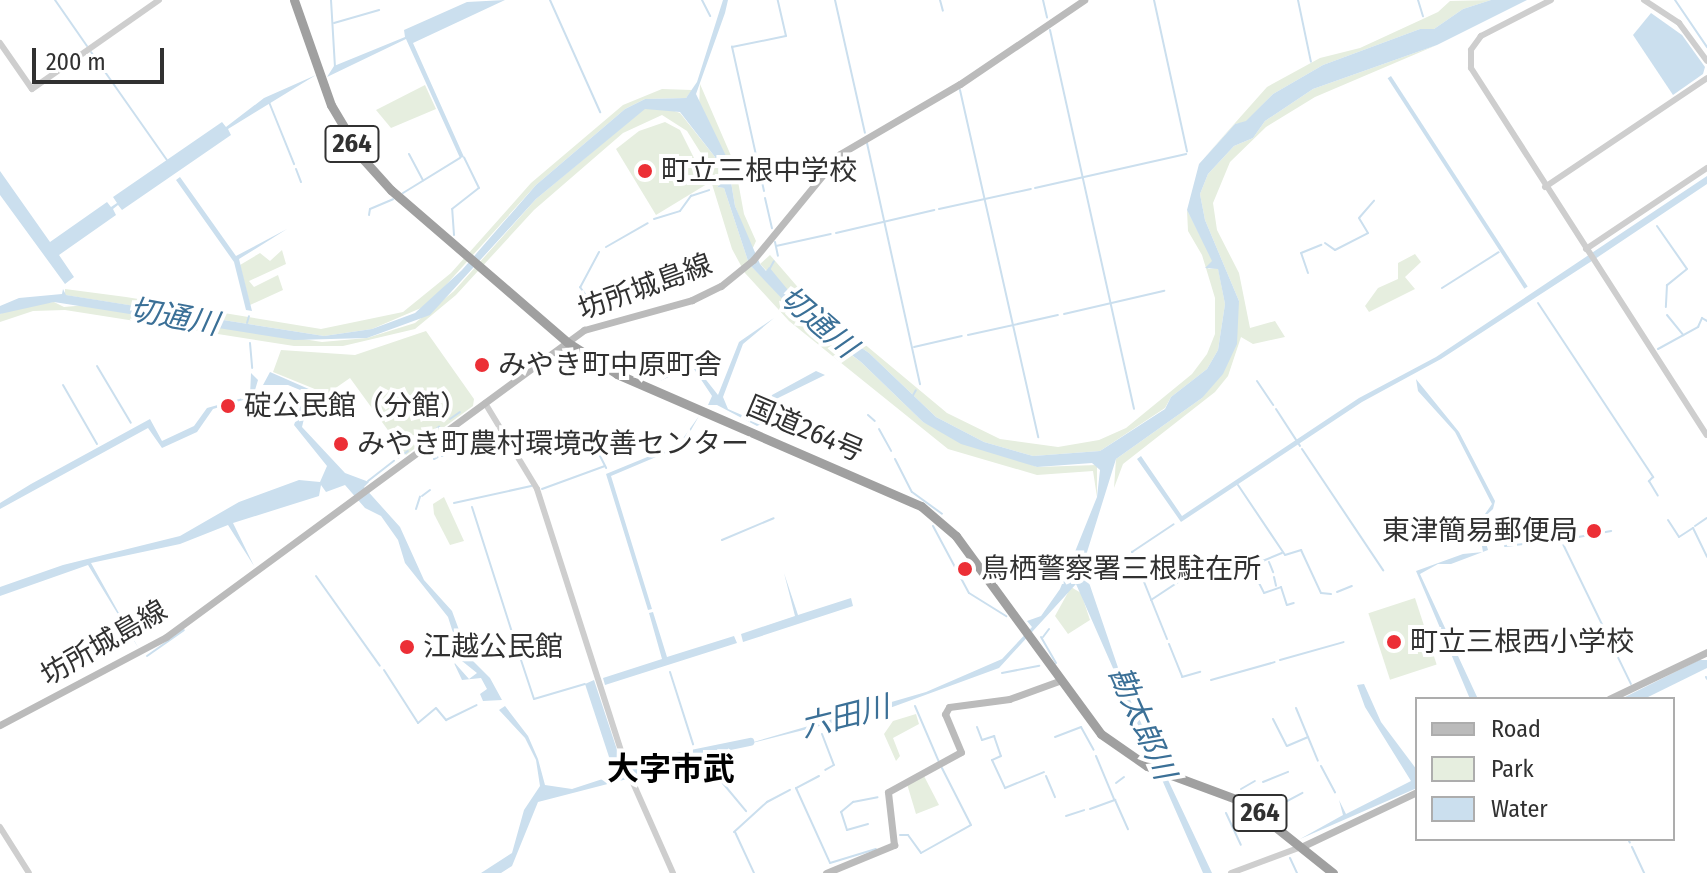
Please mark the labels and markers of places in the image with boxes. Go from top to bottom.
place label: 町立三根中学校 [661,154,857,188]
marker: 町立三根中学校 [636,162,654,180]
place label: みやき町中原町舎 [498,348,722,382]
marker: みやき町中原町舎 [473,356,491,374]
place label: 碇公民館（分館） [244,389,468,423]
marker: 碇公民館（分館） [219,397,237,415]
place label: みやき町農村環境改善センター [357,427,749,461]
marker: みやき町農村環境改善センター [332,435,350,453]
place label: 東津簡易郵便局 [1382,514,1578,548]
marker: 東津簡易郵便局 [1585,522,1603,540]
place label: 鳥栖警察署三根駐在所 [981,552,1261,586]
marker: 鳥栖警察署三根駐在所 [956,560,974,578]
place label: 町立三根西小学校 [1410,625,1634,659]
place label: 江越公民館 [423,630,563,664]
marker: 町立三根西小学校 [1385,633,1403,651]
marker: 江越公民館 [398,638,416,656]

